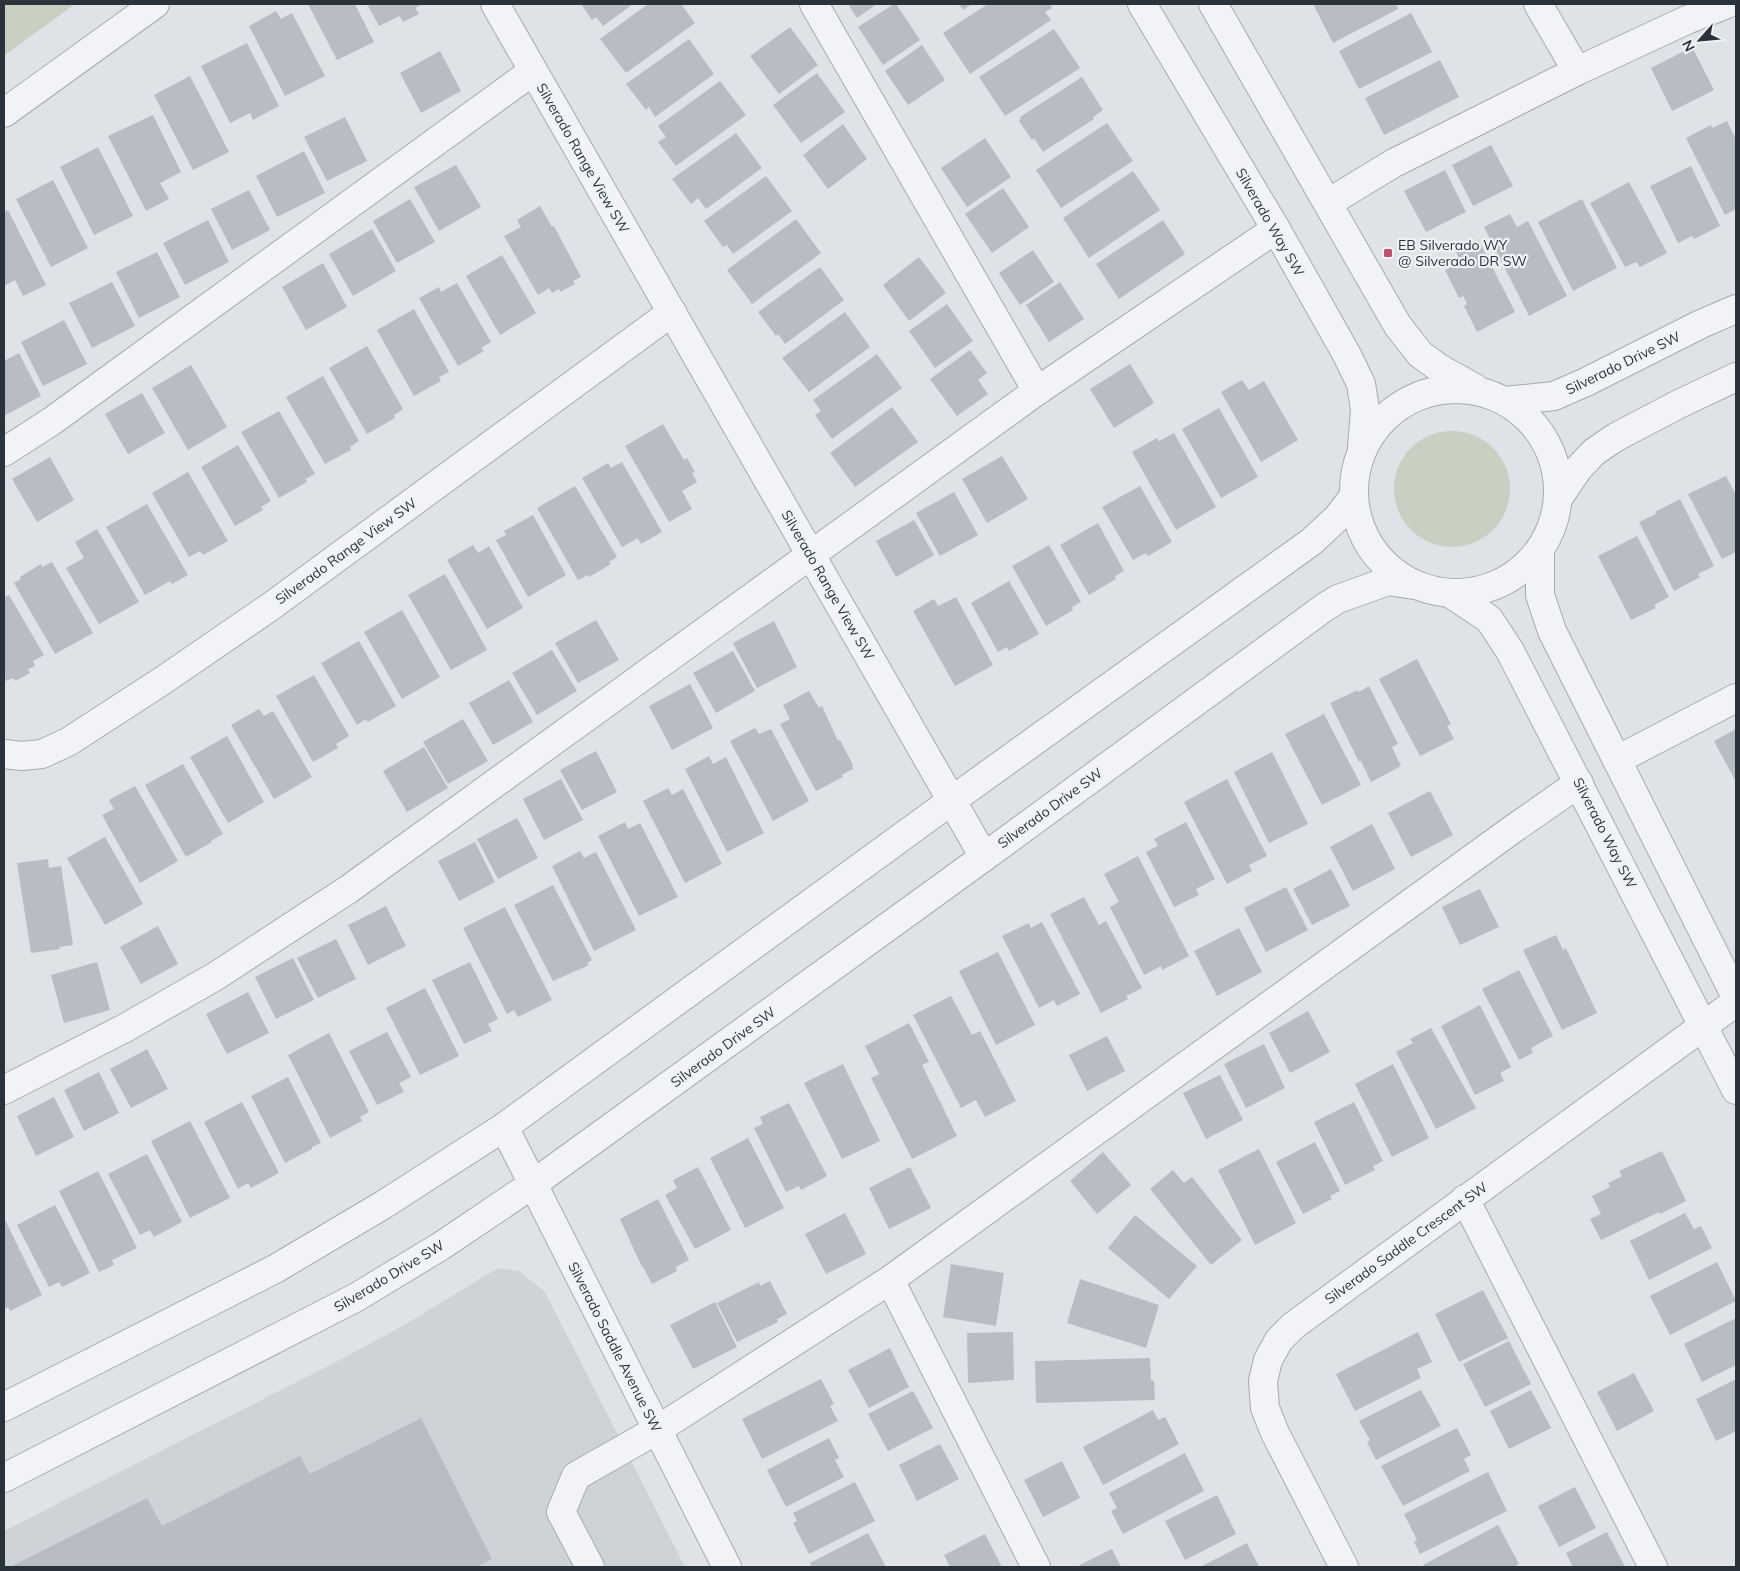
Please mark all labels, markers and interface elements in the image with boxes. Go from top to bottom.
north arrow [1675,15,1725,65]
text: N [1678,37,1699,55]
street label: Silverado Range View SW [533,80,634,237]
street label: Silverado Way SW [1232,165,1309,280]
place label: EB Silverado WY @ Silverado DR SW [1398,236,1527,270]
marker: EB Silverado WY @ Silverado DR SW [1382,247,1394,259]
street label: Silverado Drive SW [1563,327,1684,399]
street label: Silverado Range View SW [272,493,421,608]
street label: Silverado Range View SW [778,507,879,664]
street label: Silverado Drive SW [994,764,1106,852]
street label: Silverado Way SW [1569,775,1641,892]
street label: Silverado Drive SW [667,1003,779,1091]
street label: Silverado Saddle Crescent SW [1321,1178,1491,1308]
street label: Silverado Drive SW [331,1236,448,1316]
street label: Silverado Saddle Avenue SW [564,1259,666,1436]

